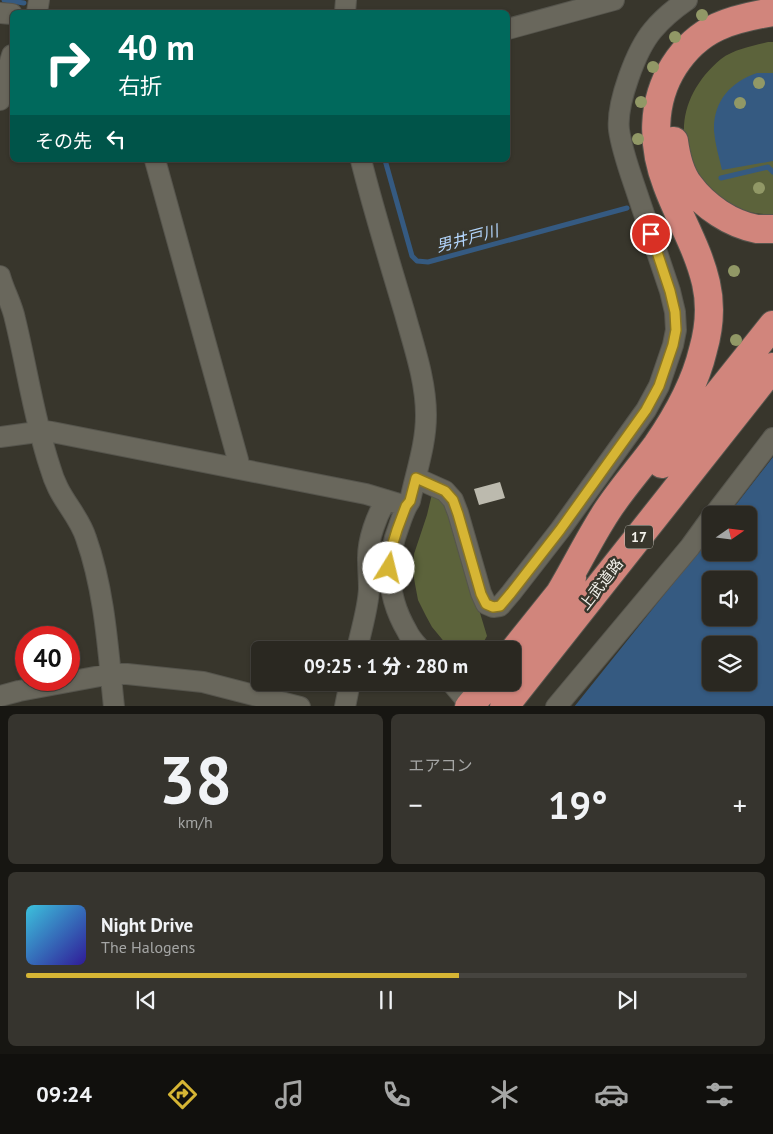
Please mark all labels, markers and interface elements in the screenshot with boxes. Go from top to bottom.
text: 40 m [118,24,195,70]
icon: right [35,30,100,95]
text: 右折 [118,72,162,100]
icon: left [102,125,130,153]
text: その先 [35,129,92,153]
pin [630,213,672,255]
water label: 男井戸川 [433,220,502,256]
icon: arrive [637,220,665,248]
north arrow [702,506,758,561]
map controls [702,506,757,691]
road number: 17 [625,526,653,548]
position arrow [362,541,414,593]
street label: 上武道路 [575,555,627,613]
button: sound [702,571,757,626]
speed limit sign: 40 [15,626,80,691]
button: layers [702,636,757,691]
text: 09:25 · 1 分 · 280 m [304,654,468,678]
text: 38 [158,737,232,821]
text: エアコン [409,755,473,775]
text: 19° [548,780,608,829]
text: − [409,786,423,823]
text: + [733,786,747,823]
text: km/h [178,812,213,832]
text: Night Drive [101,913,193,937]
text: The Halogens [101,937,195,957]
icon: previous [132,986,160,1014]
icon: pause [372,986,400,1014]
icon: next [613,986,641,1014]
icon: directions [165,1077,200,1112]
icon: music [272,1077,307,1112]
icon: phone [379,1077,414,1112]
icon: climate [487,1077,522,1112]
icon: car [594,1077,629,1112]
icon: filters [702,1077,737,1112]
text: 09:24 [36,1080,92,1108]

